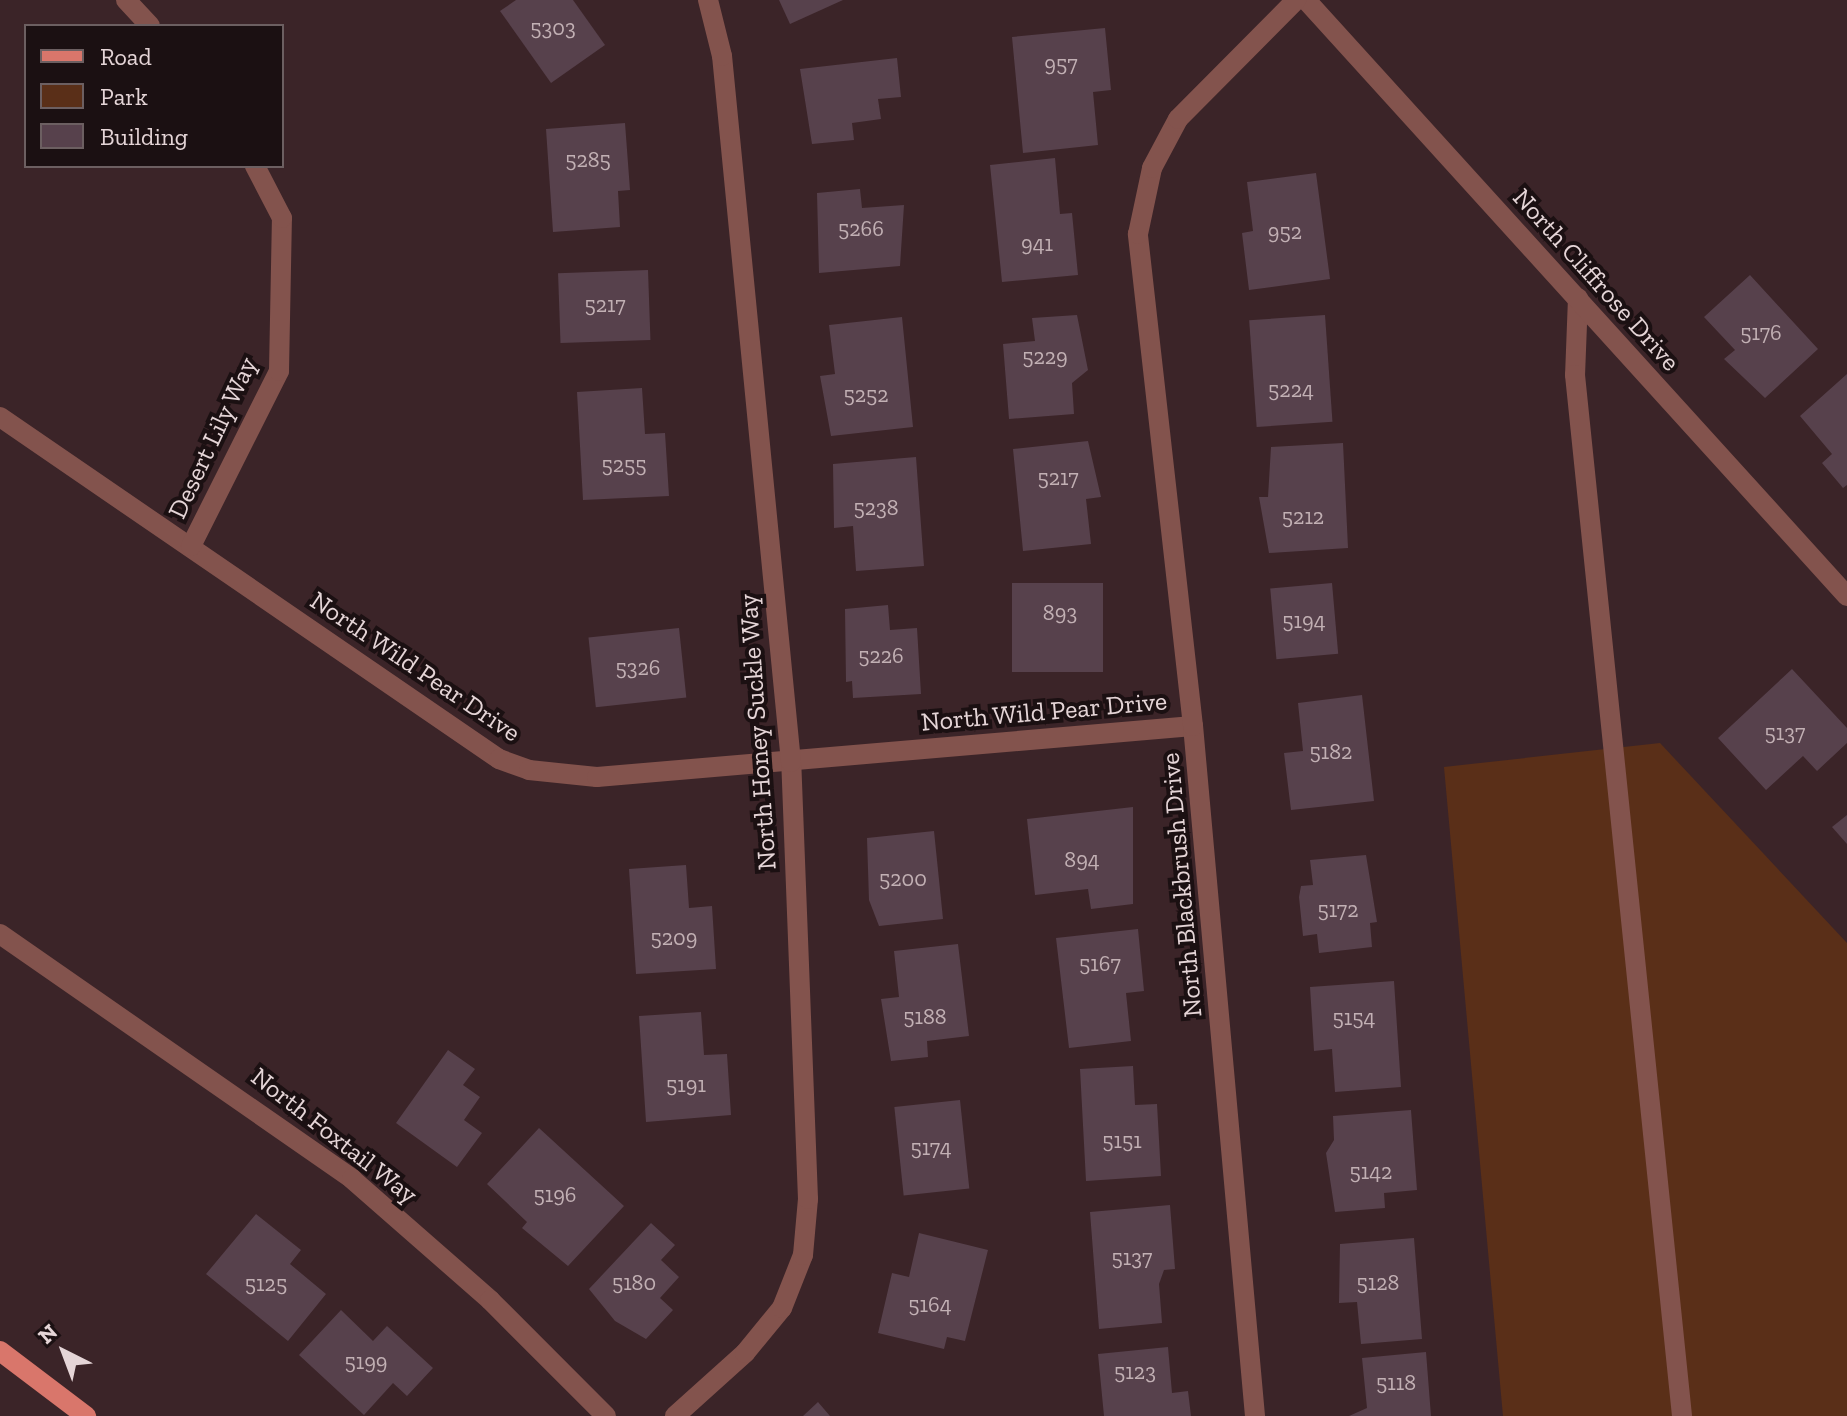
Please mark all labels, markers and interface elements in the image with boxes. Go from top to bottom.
house number: 5303 [530,15,576,41]
legend [24,24,284,168]
text: Road [100,42,152,71]
house number: 957 [1044,51,1078,77]
text: Park [100,82,148,111]
text: Building [100,122,188,151]
house number: 5285 [565,147,611,173]
street label: North Cliffrose Drive [1506,182,1686,378]
house number: 5266 [838,216,884,242]
house number: 952 [1268,219,1302,245]
house number: 941 [1021,231,1053,257]
house number: 5217 [584,292,626,318]
house number: 5176 [1740,320,1782,346]
house number: 5229 [1022,344,1068,370]
street label: Desert Lily Way [162,352,264,524]
house number: 5224 [1268,377,1314,403]
house number: 5252 [843,382,889,408]
house number: 5255 [601,452,647,478]
house number: 5217 [1037,465,1079,491]
house number: 5238 [853,495,899,521]
house number: 5212 [1282,504,1324,530]
street label: North Wild Pear Drive [303,585,527,749]
street label: North Honey Suckle Way [733,592,783,872]
house number: 893 [1043,600,1077,626]
house number: 5194 [1282,608,1326,634]
house number: 5226 [858,643,904,669]
house number: 5326 [615,655,661,681]
street label: North Wild Pear Drive [919,686,1169,738]
house number: 5137 [1765,720,1805,746]
house number: 5182 [1310,739,1352,765]
street label: North Blackbrush Drive [1155,751,1209,1019]
house number: 894 [1064,847,1100,873]
house number: 5200 [879,866,927,892]
house number: 5172 [1317,897,1359,923]
house number: 5209 [651,925,697,951]
house number: 5167 [1079,951,1121,977]
house number: 5188 [903,1004,947,1030]
house number: 5154 [1333,1005,1375,1031]
street label: North Foxtail Way [244,1061,424,1211]
house number: 5191 [666,1072,706,1098]
house number: 5151 [1102,1128,1142,1154]
house number: 5174 [910,1135,952,1161]
house number: 5142 [1350,1159,1392,1185]
house number: 5196 [533,1182,577,1208]
house number: 5137 [1112,1245,1152,1271]
house number: 5180 [612,1270,656,1296]
house number: 5128 [1357,1270,1399,1296]
house number: 5125 [245,1271,287,1297]
house number: 5164 [908,1292,952,1318]
north arrow [24,1312,104,1392]
text: N [32,1318,63,1349]
house number: 5199 [344,1349,388,1375]
house number: 5123 [1114,1359,1156,1385]
house number: 5118 [1376,1370,1416,1396]

